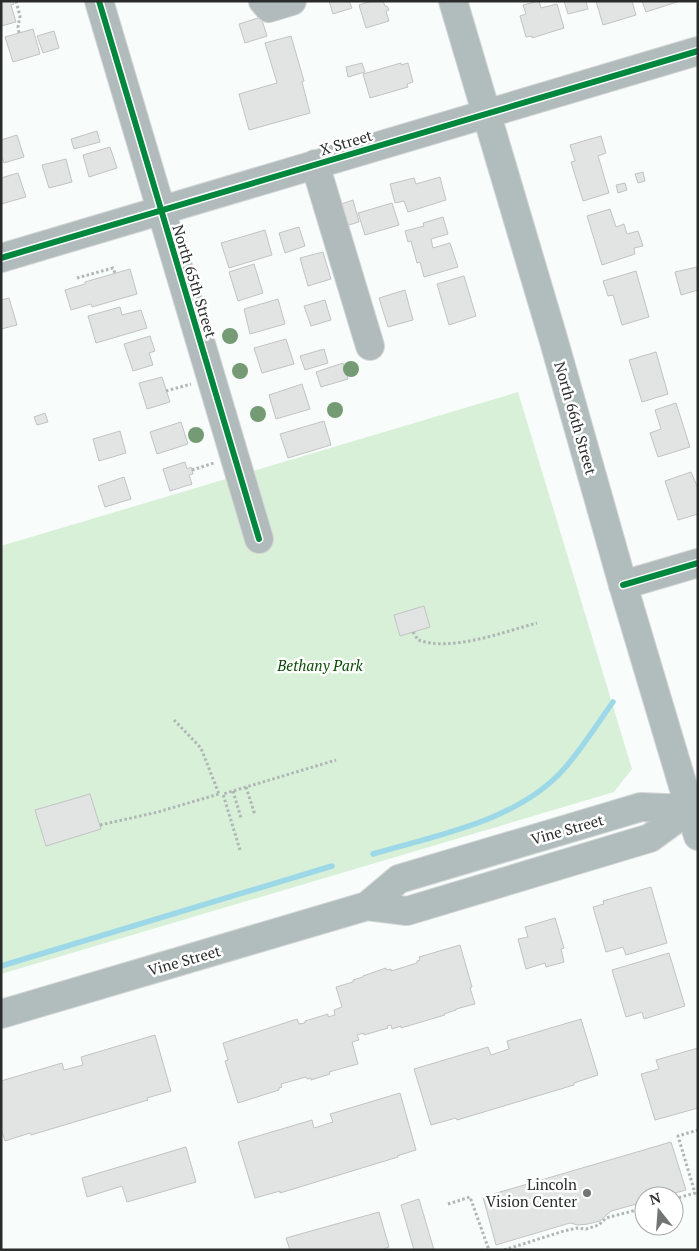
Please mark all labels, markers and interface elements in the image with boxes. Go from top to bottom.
street label: X Street [317,124,375,159]
street label: North 65th Street [168,222,222,340]
street label: North 66th Street [550,359,602,477]
park label: Bethany Park [276,655,364,675]
street label: Vine Street [528,809,606,849]
street label: Vine Street [145,940,223,980]
place label: Lincoln Vision Center [486,1174,577,1211]
north arrow [634,1186,684,1236]
marker: Lincoln Vision Center [581,1187,593,1199]
text: N [647,1187,663,1209]

